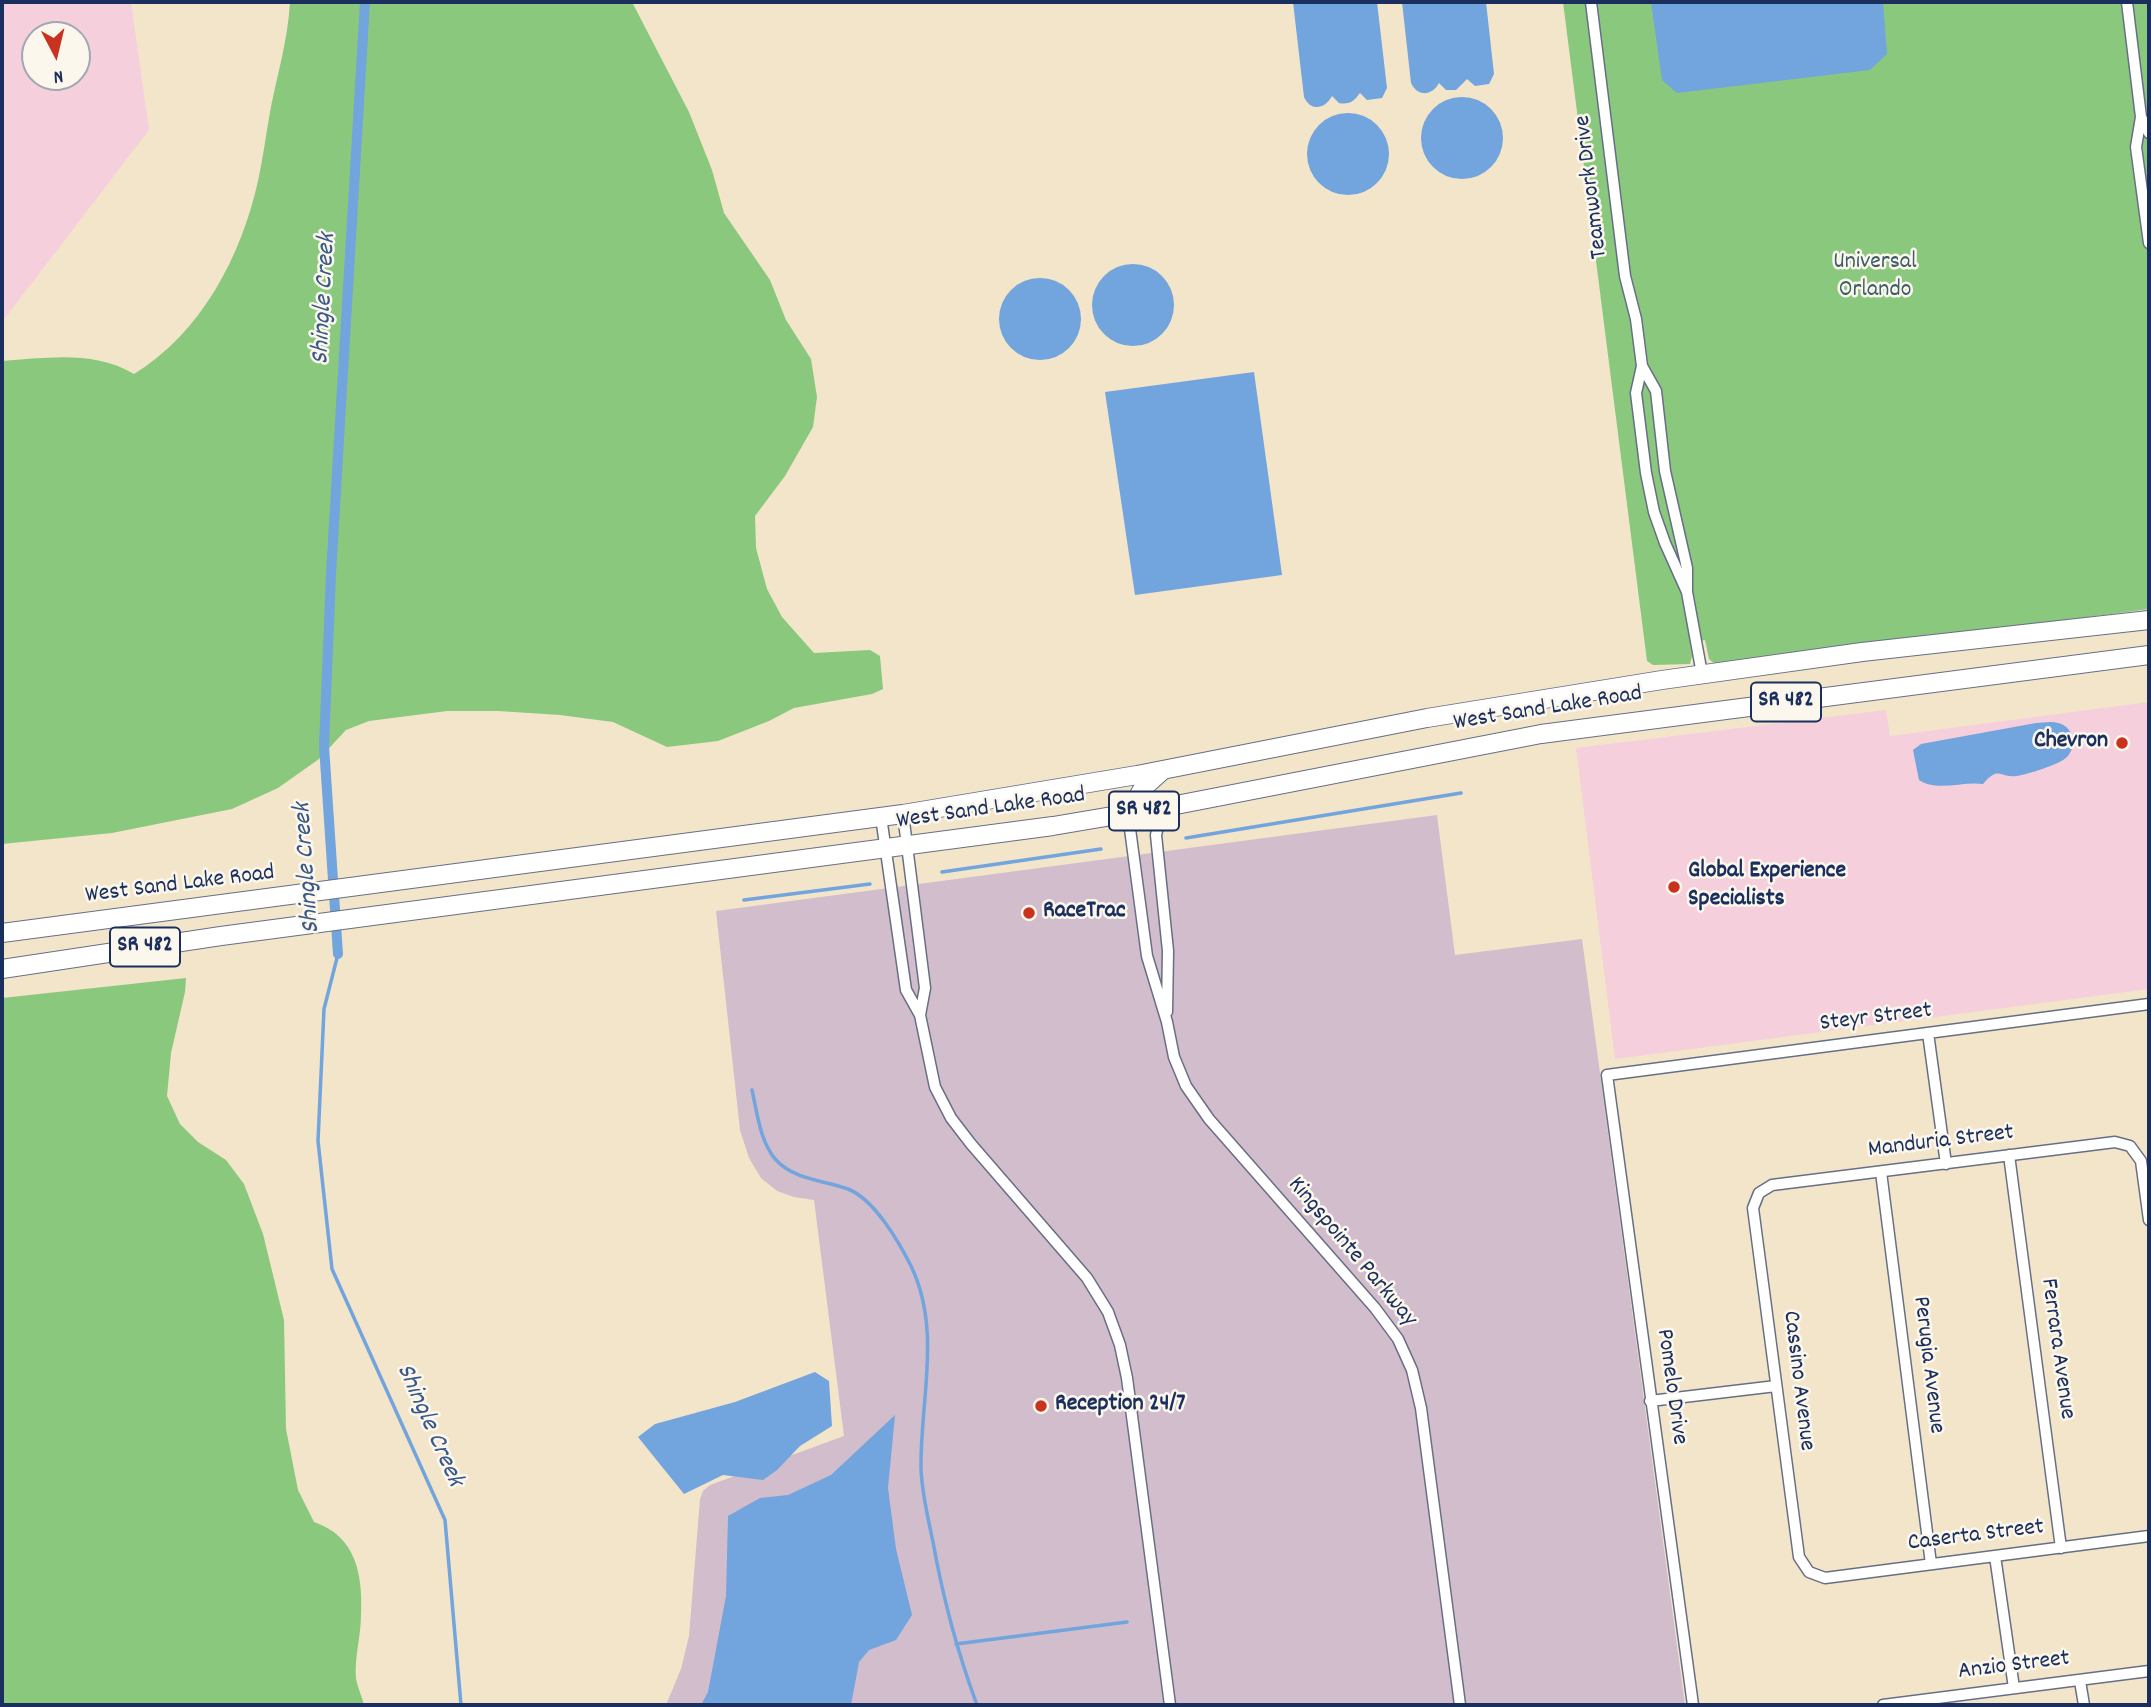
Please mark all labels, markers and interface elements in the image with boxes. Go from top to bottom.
north arrow [21,21,91,91]
text: N [52,61,65,89]
street label: Teamwork Drive [1570,114,1616,260]
water label: Shingle Creek [307,233,345,365]
park label: Universal Orlando [1833,250,1917,306]
street label: West Sand Lake Road [1452,681,1644,739]
road number: SR 482 [1751,682,1821,722]
place label: Chevron [2034,729,2108,757]
marker: Chevron [2114,735,2130,751]
street label: West Sand Lake Road [895,782,1087,838]
road number: SR 482 [1109,792,1179,831]
water label: Shingle Creek [289,801,329,935]
place label: Global Experience Specialists [1688,859,1846,915]
street label: West Sand Lake Road [84,860,276,912]
marker: Global Experience Specialists [1666,879,1682,895]
place label: RaceTrac [1043,899,1126,927]
marker: RaceTrac [1021,905,1037,921]
road number: SR 482 [110,928,180,966]
street label: Steyr Street [1818,998,1934,1040]
street label: Manduria Street [1867,1120,2015,1166]
street label: Kingspointe Parkway [1280,1172,1422,1334]
street label: Ferrara Avenue [2032,1277,2080,1421]
street label: Perugia Avenue [1904,1295,1950,1435]
street label: Cassino Avenue [1774,1309,1820,1453]
street label: Pomelo Drive [1648,1327,1692,1447]
water label: Shingle Creek [387,1360,469,1492]
place label: Reception 24/7 [1055,1392,1186,1420]
marker: Reception 24/7 [1033,1398,1049,1414]
street label: Caserta Street [1906,1514,2046,1560]
street label: Anzio Street [1957,1646,2071,1688]

